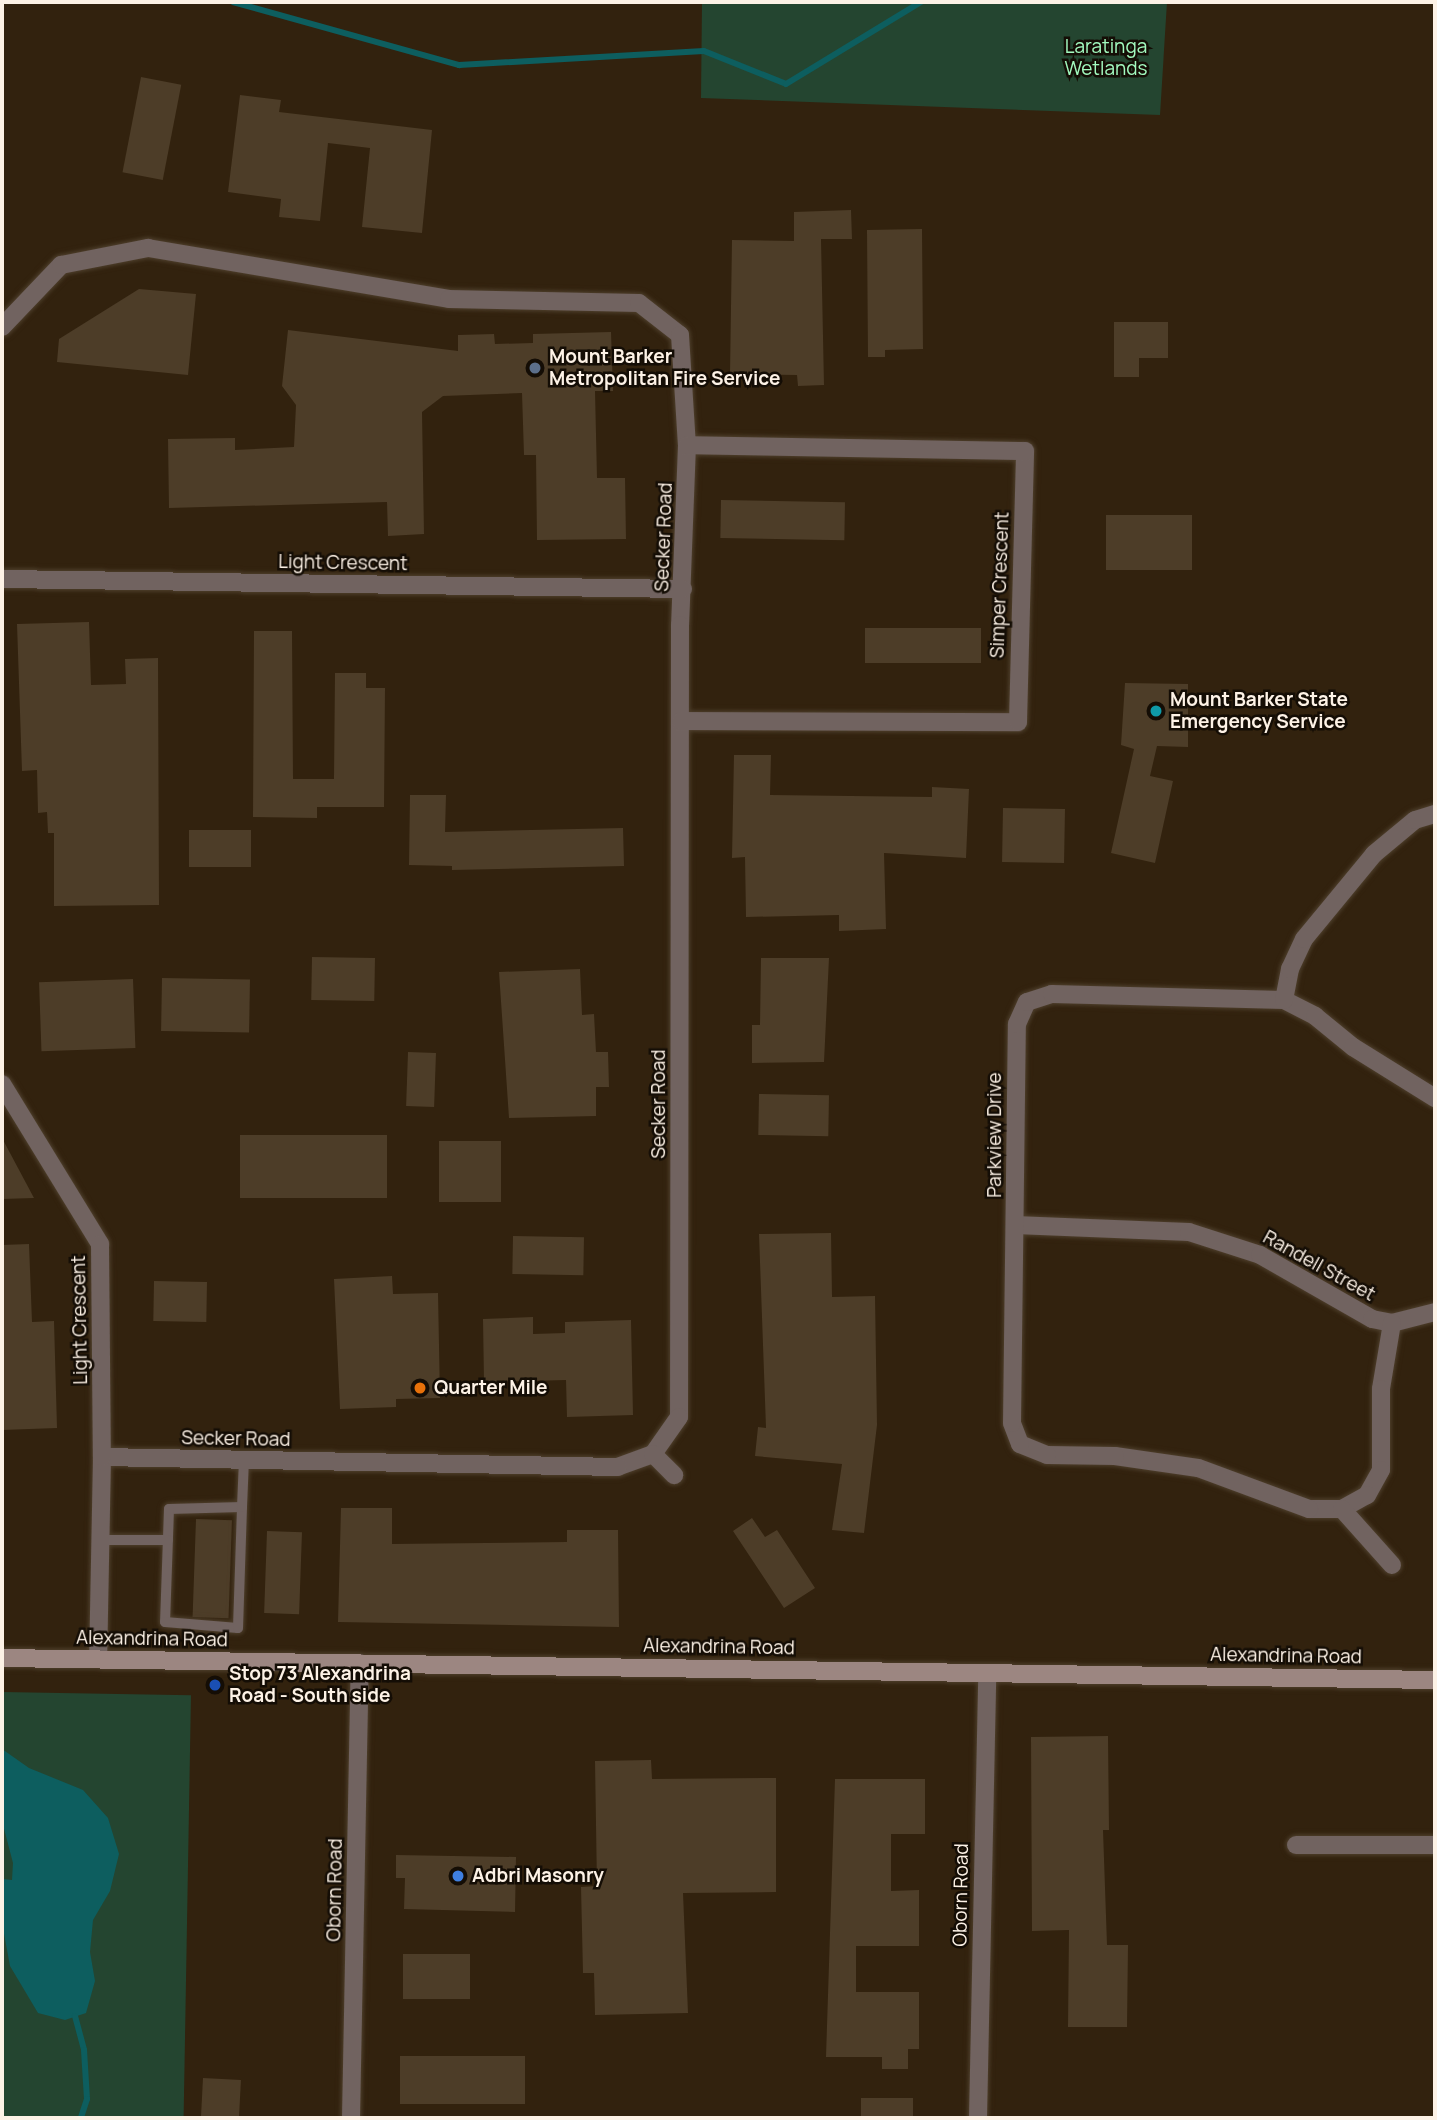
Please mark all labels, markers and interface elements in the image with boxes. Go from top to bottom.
park label: Laratinga Wetlands [1065,36,1147,80]
place label: Mount Barker Metropolitan Fire Service [549,346,780,390]
marker: Mount Barker Metropolitan Fire Service [527,360,543,376]
street label: Secker Road [651,482,677,592]
street label: Simper Crescent [986,511,1014,659]
street label: Light Crescent [278,550,408,576]
place label: Mount Barker State Emergency Service [1170,689,1348,733]
marker: Mount Barker State Emergency Service [1148,703,1164,719]
street label: Secker Road [648,1049,670,1159]
street label: Parkview Drive [984,1072,1006,1198]
street label: Randell Street [1259,1226,1379,1306]
street label: Light Crescent [67,1255,93,1385]
place label: Quarter Mile [434,1377,548,1399]
marker: Quarter Mile [412,1380,428,1396]
street label: Secker Road [181,1427,291,1451]
street label: Alexandrina Road [76,1626,228,1652]
street label: Alexandrina Road [643,1634,795,1660]
street label: Alexandrina Road [1210,1643,1362,1669]
place label: Stop 73 Alexandrina Road - South side [229,1663,411,1707]
marker: Stop 73 Alexandrina Road - South side [207,1677,223,1693]
street label: Oborn Road [323,1838,347,1942]
street label: Oborn Road [949,1843,973,1947]
place label: Adbri Masonry [472,1865,604,1887]
marker: Adbri Masonry [450,1868,466,1884]

